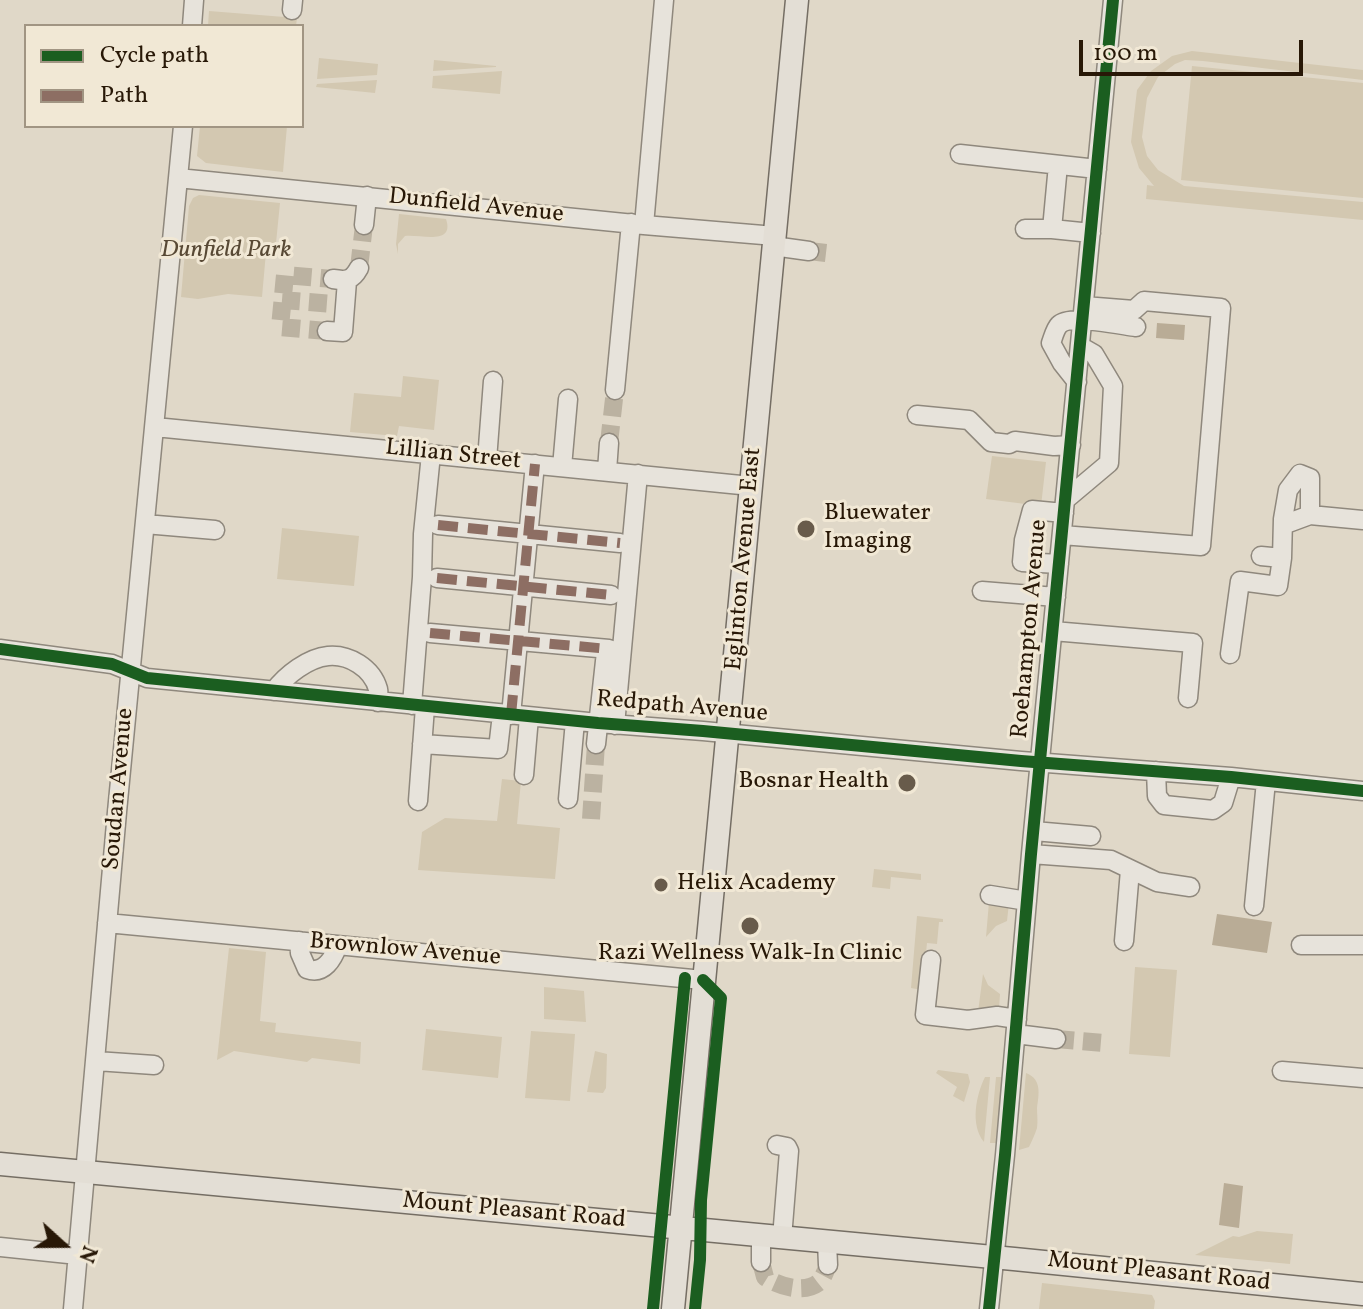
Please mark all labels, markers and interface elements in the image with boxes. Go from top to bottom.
legend [24,24,304,128]
scale bar [1083,24,1307,74]
text: 100 m [1093,37,1158,71]
text: Cycle path [100,39,209,73]
text: Path [100,79,148,113]
street label: Dunfield Avenue [387,183,565,231]
park label: Dunfield Park [161,238,291,266]
street label: Lillian Street [384,435,522,477]
street label: Eglinton Avenue East [721,446,769,672]
place label: Bluewater Imaging [824,501,931,557]
marker: Bluewater Imaging [795,518,817,540]
street label: Roehampton Avenue [1007,518,1055,740]
street label: Redpath Avenue [595,686,769,730]
street label: Soudan Avenue [99,707,141,871]
place label: Bosnar Health [739,769,889,797]
marker: Bosnar Health [896,772,918,794]
place label: Helix Academy [677,871,835,899]
marker: Helix Academy [652,876,670,894]
marker: Razi Wellness Walk-In Clinic [739,915,761,937]
street label: Brownlow Avenue [308,928,502,974]
place label: Razi Wellness Walk-In Clinic [598,941,902,969]
street label: Mount Pleasant Road [401,1188,627,1236]
north arrow [24,1205,104,1285]
text: N [70,1241,104,1267]
street label: Mount Pleasant Road [1046,1247,1272,1299]

